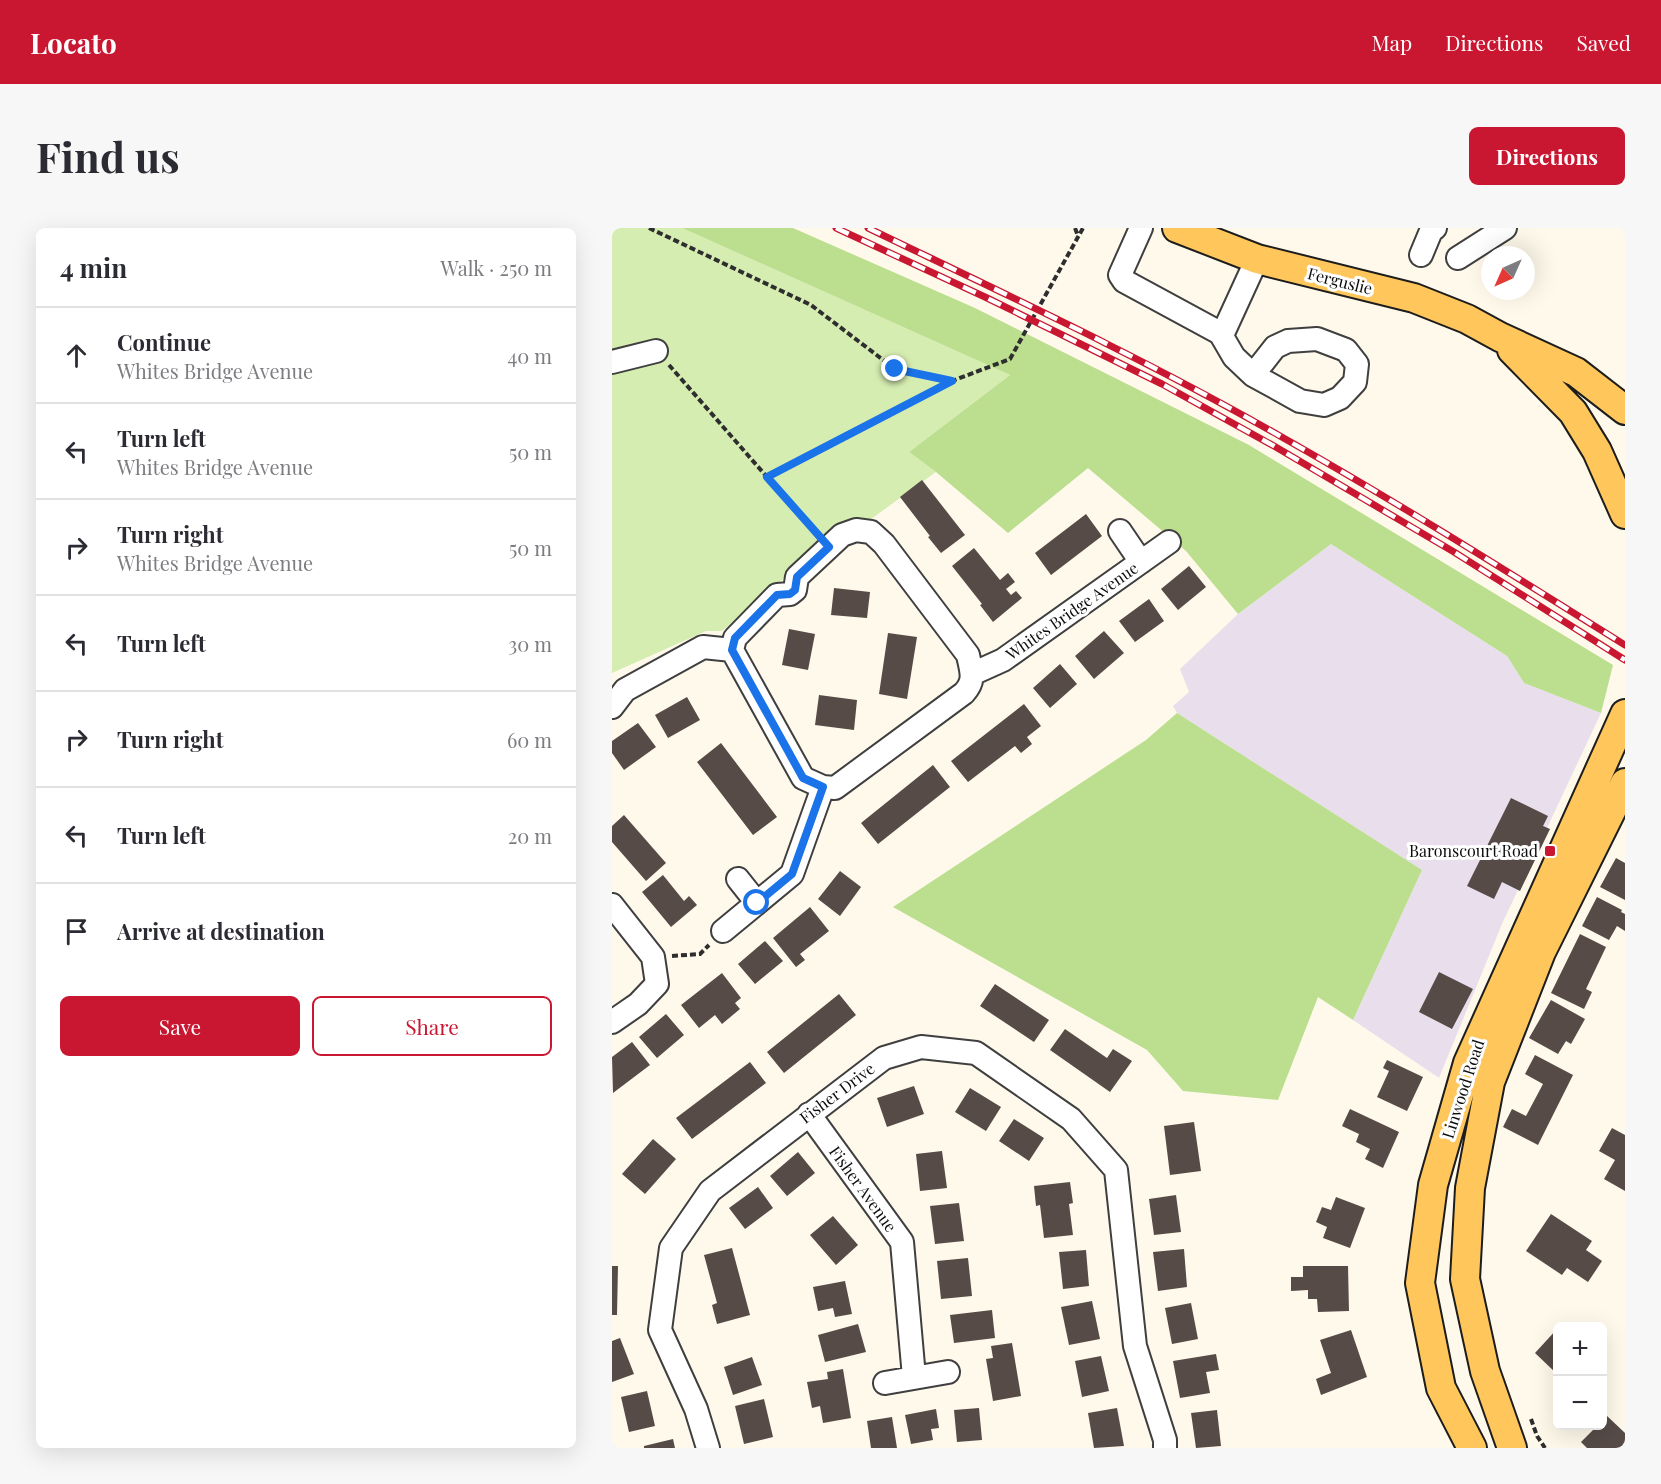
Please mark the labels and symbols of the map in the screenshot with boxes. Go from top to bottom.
north arrow [1481,246,1535,300]
street label: Ferguslie [1305,262,1375,299]
route end [881,355,907,381]
street label: Whites Bridge Avenue [1001,557,1142,665]
place label: Baronscourt Road [1409,840,1538,861]
marker: Baronscourt Road [1543,844,1557,858]
route start [743,889,769,915]
street label: Linwood Road [1437,1037,1488,1141]
street label: Fisher Drive [795,1058,878,1128]
street label: Fisher Avenue [825,1141,902,1236]

